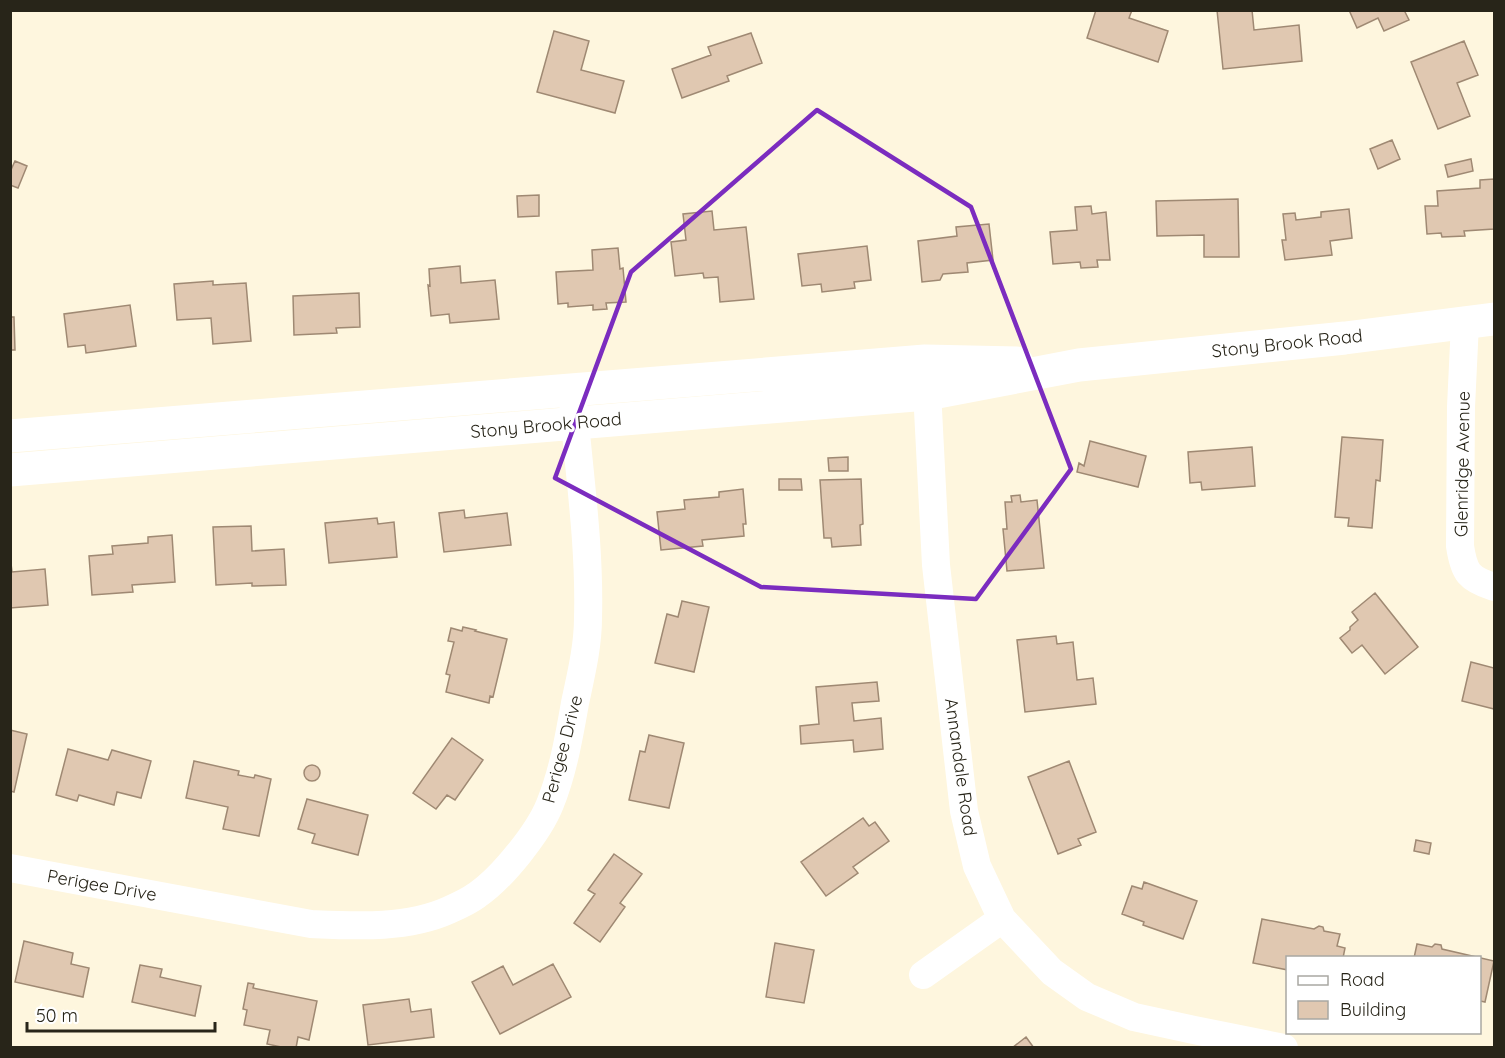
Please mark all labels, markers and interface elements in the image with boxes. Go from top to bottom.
street label: Stony Brook Road [1210,324,1364,362]
street label: Glenridge Avenue [1449,391,1475,537]
street label: Stony Brook Road [469,407,623,443]
street label: Perigee Drive [537,692,587,806]
street label: Annandale Road [940,696,982,838]
street label: Perigee Drive [45,864,159,906]
legend [1286,956,1481,1034]
text: Road [1340,968,1385,991]
scale bar [27,995,214,1033]
text: Building [1340,998,1406,1021]
text: 50 m [36,1004,78,1027]

